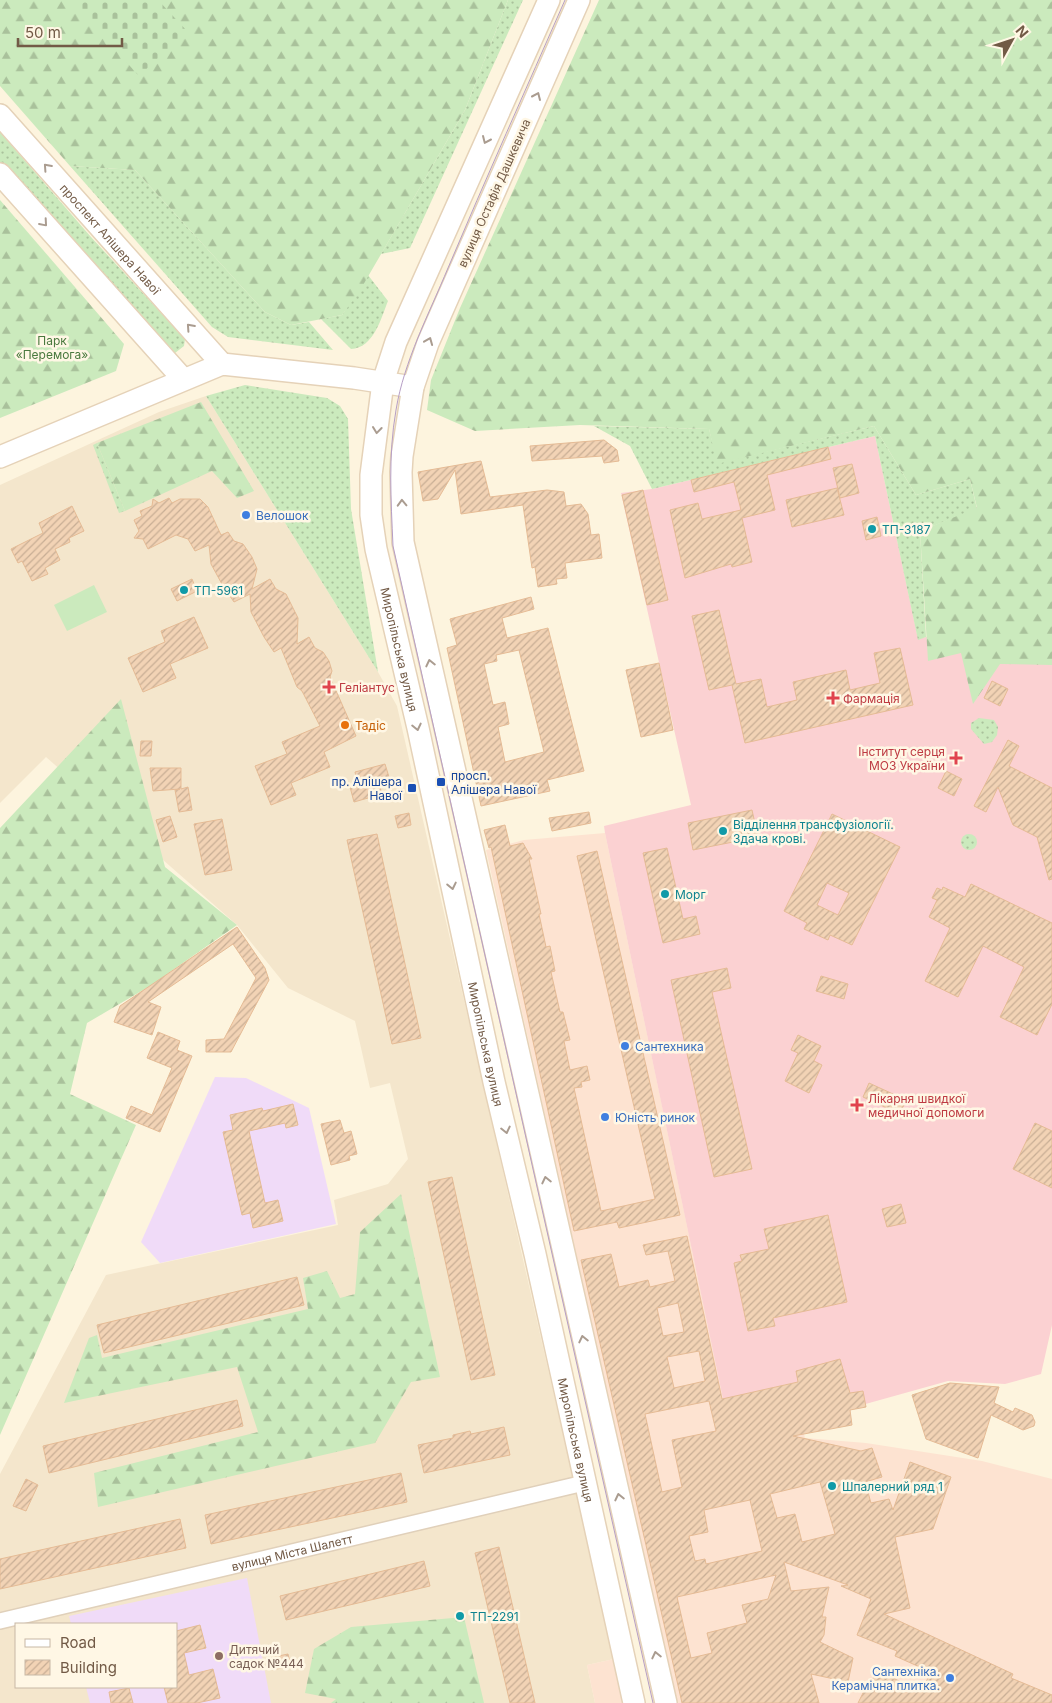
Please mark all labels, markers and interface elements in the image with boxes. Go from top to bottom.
scale bar [18,15,121,47]
north arrow [987,15,1037,65]
text: N [1012,22,1032,41]
text: 50 m [25,23,61,42]
one-way arrow [530,92,541,101]
street label: вулиця Остафія Дашкевича [454,116,534,270]
one-way arrow [482,135,493,144]
one-way arrow [43,163,52,172]
street label: проспект Алішера Навої [57,180,164,298]
one-way arrow [38,218,47,227]
one-way arrow [187,324,196,333]
park label: Парк «Перемога» [16,333,88,362]
one-way arrow [423,337,433,346]
one-way arrow [372,427,383,435]
one-way arrow [396,499,407,507]
place label: Велошок [256,508,309,523]
marker: Велошок [240,509,252,521]
place label: ТП-3187 [882,522,931,537]
marker: ТП-3187 [866,523,878,535]
place label: ТП-5961 [194,583,243,598]
marker: ТП-5961 [178,584,190,596]
street label: Миропільська вулиця [378,586,421,713]
one-way arrow [425,658,436,667]
place label: Геліантус [339,680,395,695]
marker: Геліантус [323,681,335,693]
place label: Фармація [843,691,900,706]
marker: Фармація [827,692,839,704]
place label: Тадіс [355,718,386,733]
marker: Тадіс [339,719,351,731]
one-way arrow [412,723,422,732]
place label: Інститут серця МОЗ України [858,744,945,773]
marker: Інститут серця МОЗ України [949,751,963,765]
place label: просп. Алішера Навої [451,768,537,797]
place label: пр. Алішера Навої [332,774,403,803]
marker: просп. Алішера Навої [435,776,447,788]
marker: пр. Алішера Навої [406,782,418,794]
place label: Відділення трансфузіології. Здача крові. [733,817,894,846]
marker: Відділення трансфузіології. Здача крові. [717,825,729,837]
one-way arrow [446,882,457,891]
place label: Морг [675,887,706,902]
marker: Морг [659,888,671,900]
street label: Миропільська вулиця [465,980,507,1108]
place label: Сантехника [635,1039,704,1054]
marker: Сантехника [619,1040,631,1052]
place label: Лікарня швидкої медичної допомоги [868,1091,984,1120]
marker: Лікарня швидкої медичної допомоги [850,1098,864,1112]
place label: Юність ринок [615,1110,696,1125]
marker: Юність ринок [599,1111,611,1123]
one-way arrow [500,1126,511,1135]
one-way arrow [541,1176,552,1185]
one-way arrow [578,1334,589,1343]
street label: Миропільська вулиця [555,1376,597,1504]
place label: Шпалерний ряд 1 [842,1479,943,1494]
marker: Шпалерний ряд 1 [826,1480,838,1492]
one-way arrow [614,1493,625,1502]
street label: вулиця Міста Шалетт [230,1530,354,1574]
place label: ТП-2291 [470,1609,519,1624]
marker: ТП-2291 [454,1610,466,1622]
legend [15,1623,178,1688]
text: Road [60,1633,96,1652]
place label: Дитячий садок №444 [229,1642,304,1671]
marker: Дитячий садок №444 [213,1650,225,1662]
one-way arrow [651,1651,662,1660]
text: Building [60,1658,117,1677]
place label: Сантехніка. Керамічна плитка. [831,1664,940,1693]
marker: Сантехніка. Керамічна плитка. [944,1672,956,1684]

